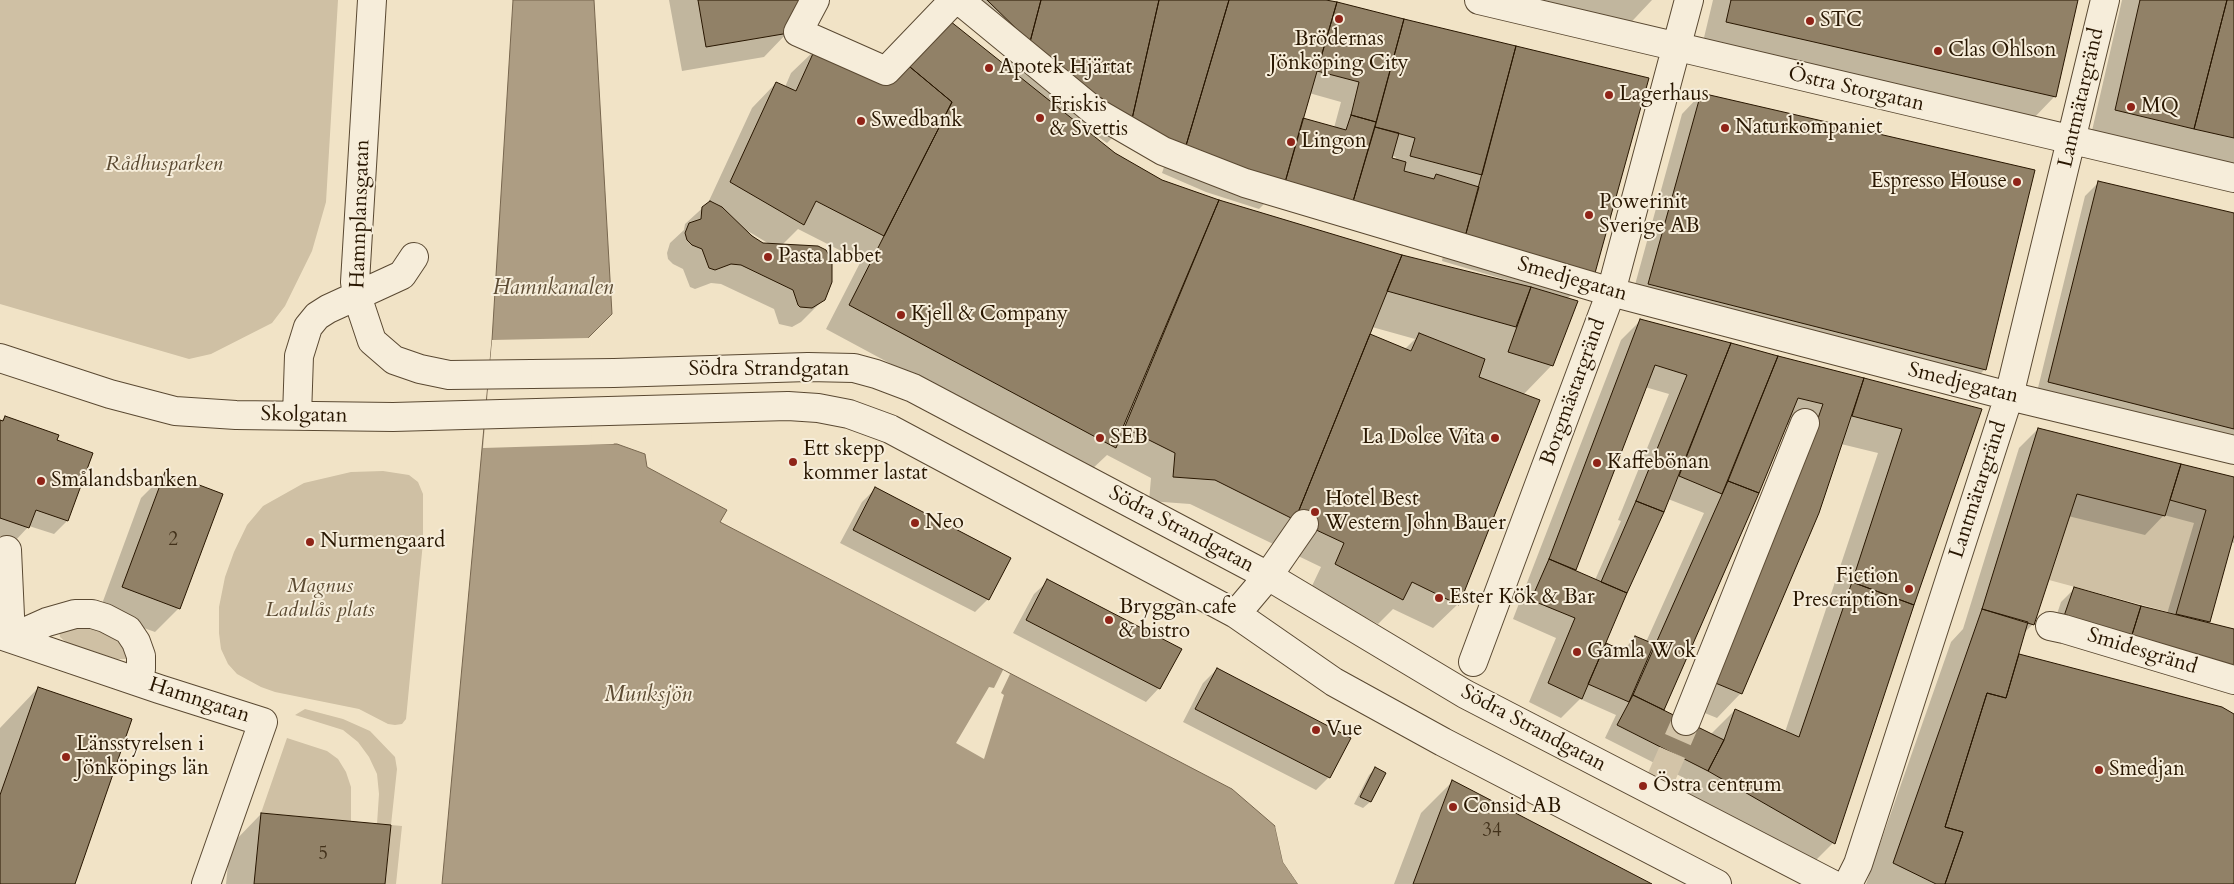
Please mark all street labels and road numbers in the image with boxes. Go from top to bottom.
street label: Lantmätargränd [2054,26,2110,170]
street label: Östra Storgatan [1786,62,1926,118]
street label: Hamnplansgatan [346,139,376,289]
street label: Smedjegatan [1514,252,1630,308]
street label: Borgmästargränd [1536,315,1612,469]
street label: Södra Strandgatan [689,357,849,383]
street label: Smedjegatan [1905,358,2021,410]
street label: Skolgatan [260,403,348,429]
street label: Lantmätargränd [1945,418,2013,562]
street label: Södra Strandgatan [1104,481,1258,579]
street label: Smidesgränd [2084,623,2200,681]
street label: Hamngatan [145,673,253,729]
street label: Södra Strandgatan [1456,680,1610,778]

